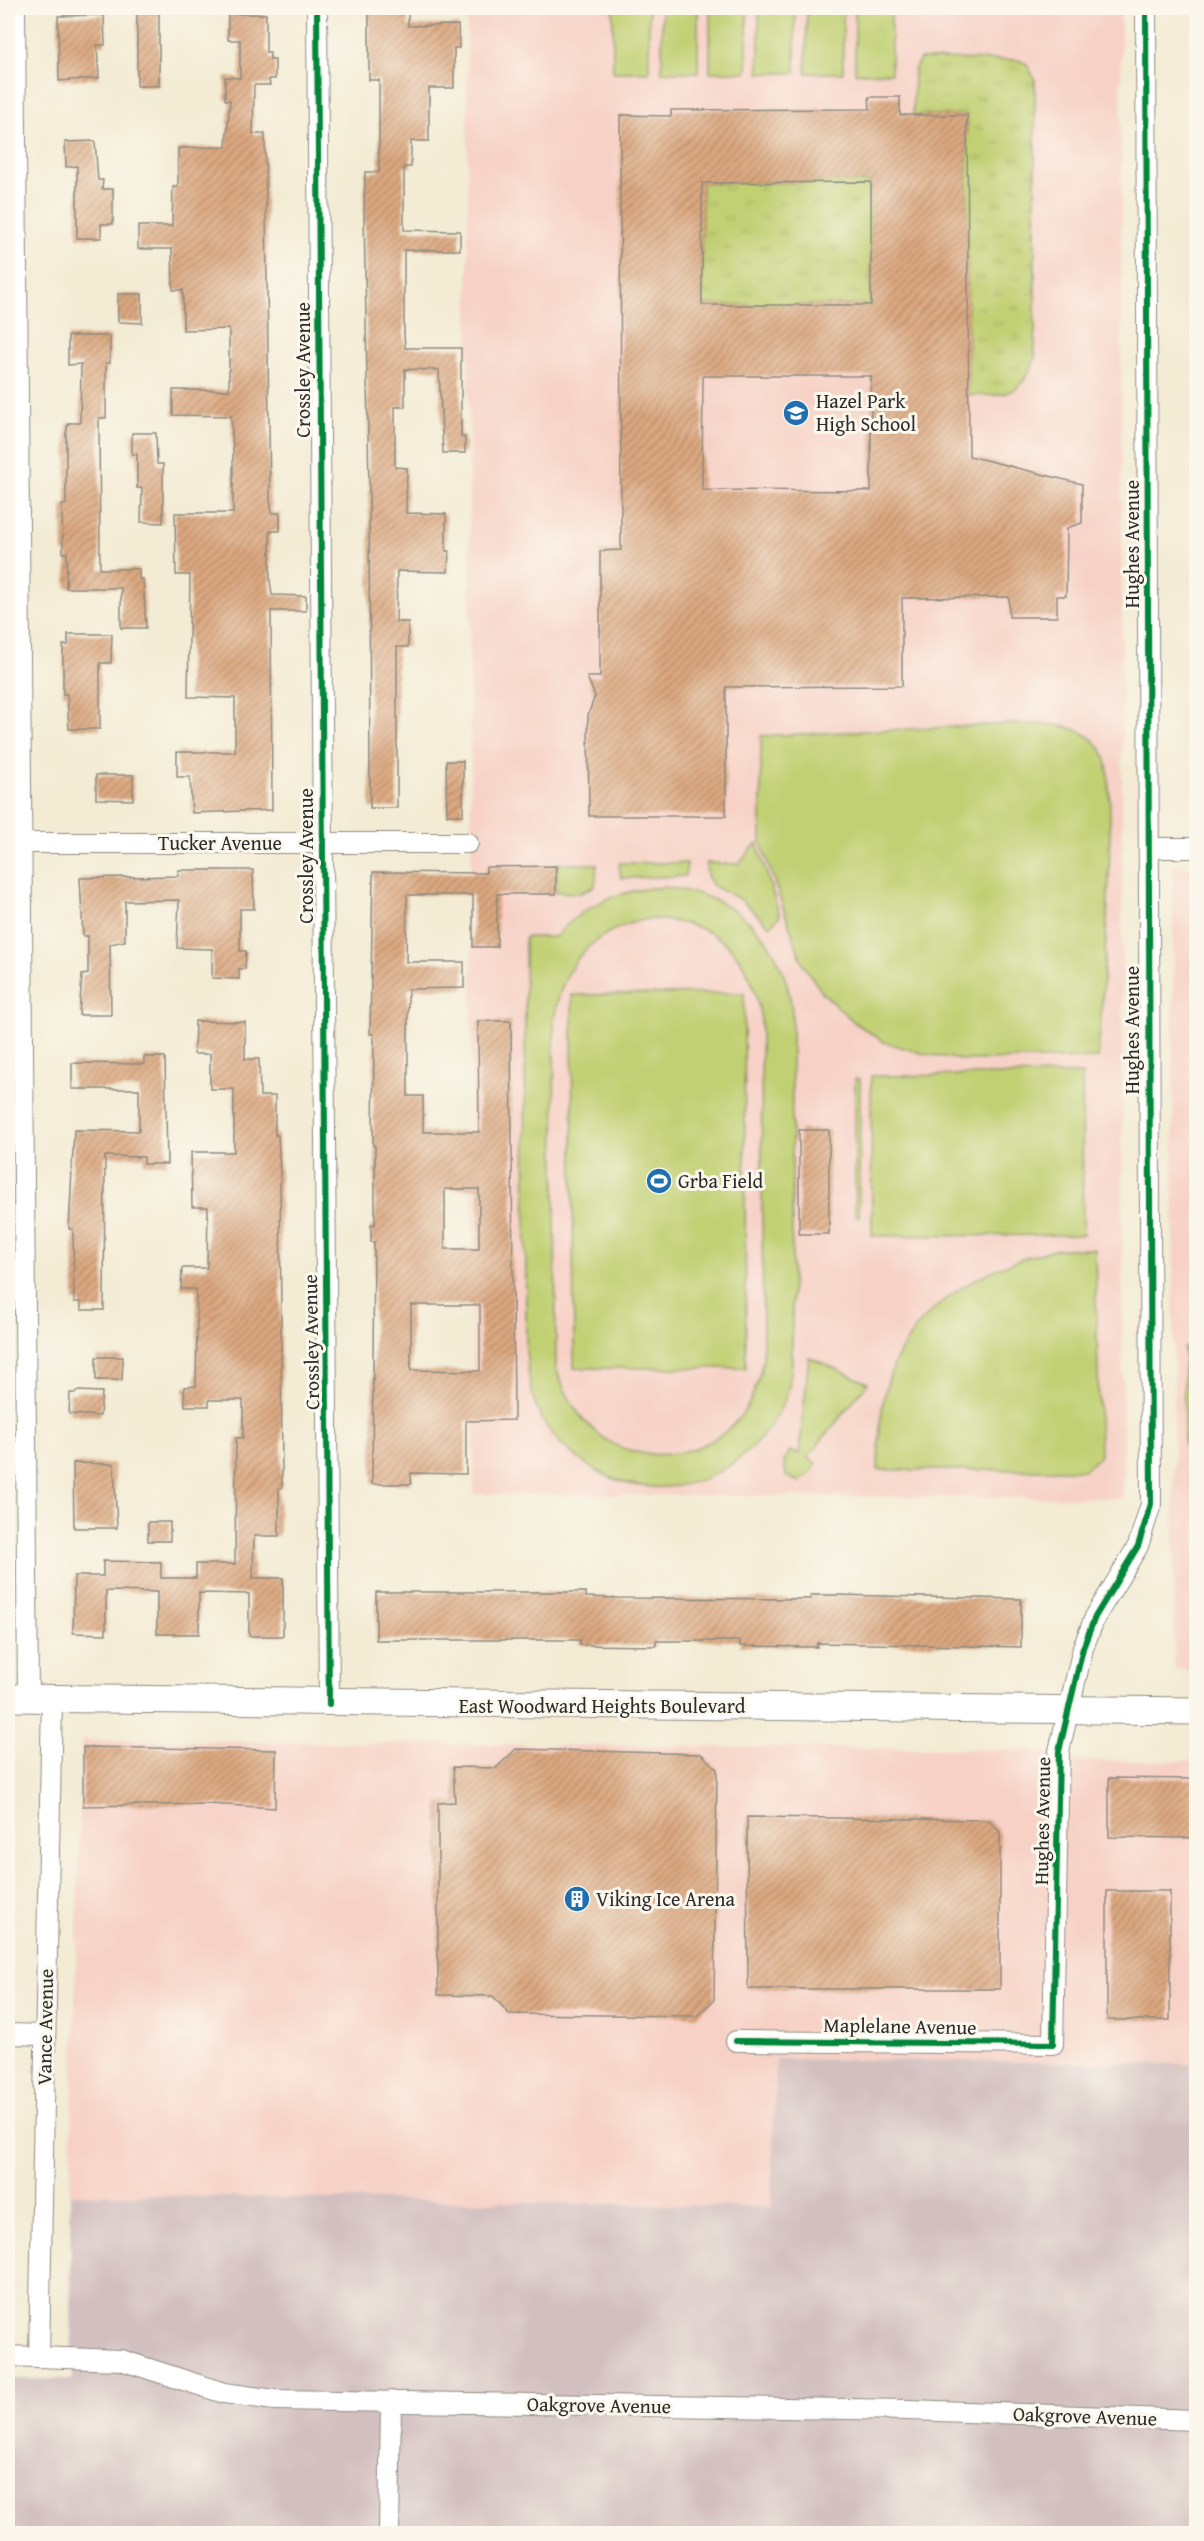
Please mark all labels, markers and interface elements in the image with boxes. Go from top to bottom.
street label: Crossley Avenue [288,302,317,438]
place label: Hazel Park High School [816,386,916,438]
school or university icon: Hazel Park High School [781,398,811,428]
street label: Hughes Avenue [1117,480,1146,608]
street label: Crossley Avenue [291,788,320,924]
street label: Tucker Avenue [158,828,282,857]
street label: Hughes Avenue [1117,966,1146,1094]
sports icon: Grba Field [644,1166,674,1196]
place label: Grba Field [678,1166,764,1195]
street label: Crossley Avenue [295,1274,326,1410]
street label: East Woodward Heights Boulevard [459,1691,746,1720]
street label: Hughes Avenue [1026,1757,1057,1885]
building icon: Viking Ice Arena [562,1884,592,1914]
place label: Viking Ice Arena [596,1884,736,1913]
street label: Vance Avenue [29,1968,60,2086]
street label: Maplelane Avenue [823,2010,977,2041]
street label: Oakgrove Avenue [527,2389,671,2420]
street label: Oakgrove Avenue [1012,2398,1158,2433]

